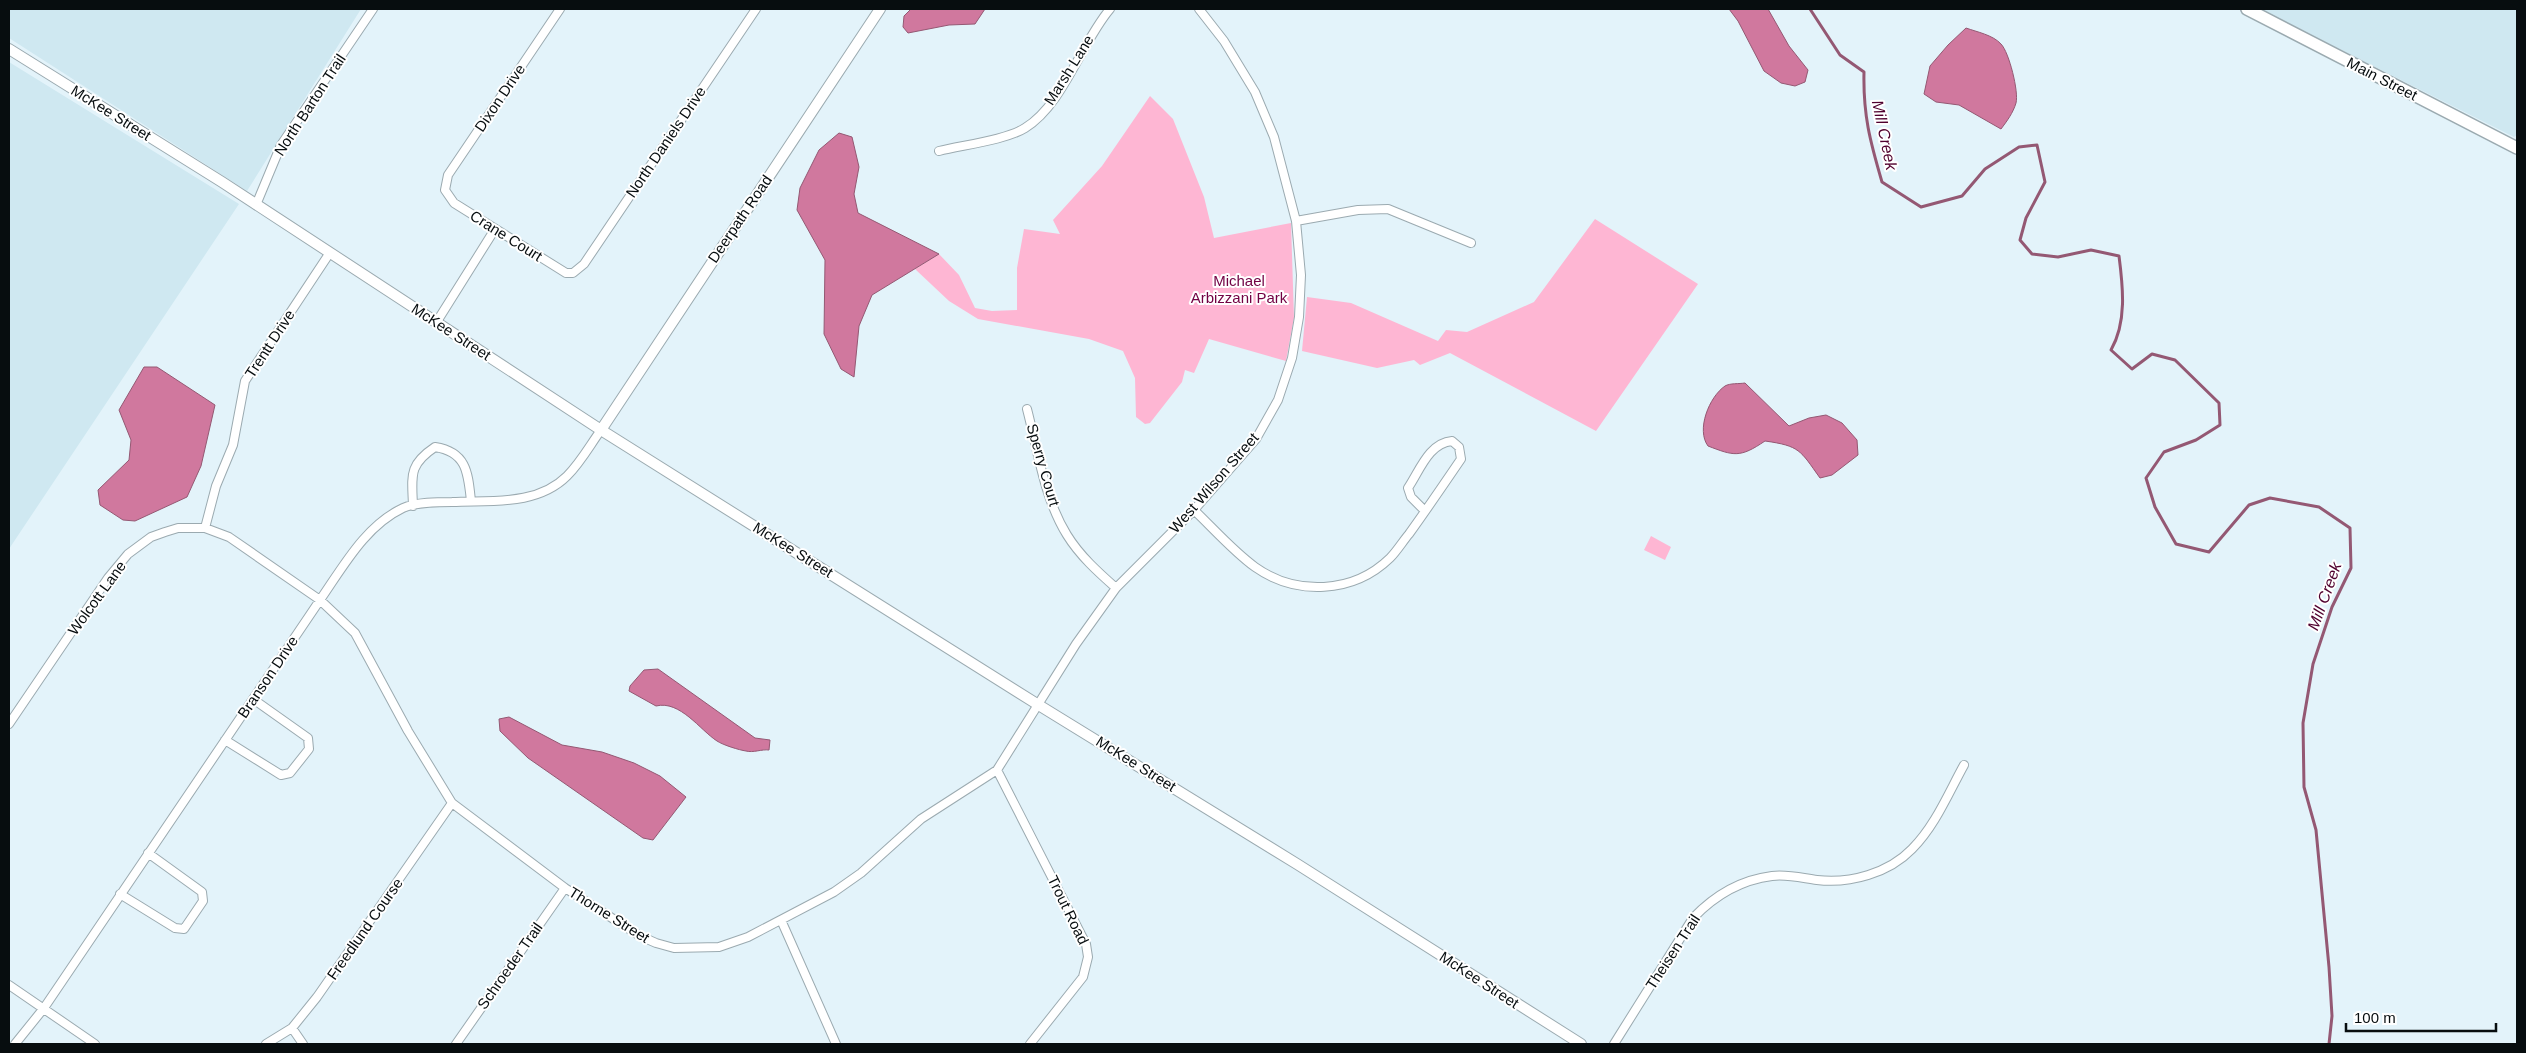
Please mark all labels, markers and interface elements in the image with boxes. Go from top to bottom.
street label: Marsh Lane [1040,32,1097,108]
street label: North Barton Trail [270,51,349,159]
street label: Main Street [2344,54,2421,104]
street label: Dixon Drive [471,61,528,135]
street label: McKee Street [68,81,155,144]
street label: North Daniels Drive [622,83,709,200]
water label: Mill Creek [1869,99,1900,173]
street label: Deerpath Road [704,172,775,266]
street label: Crane Court [467,207,546,265]
park label: Michael Arbizzani Park [1191,272,1288,306]
street label: McKee Street [409,300,495,364]
street label: Trentt Drive [241,306,298,381]
street label: Sperry Court [1024,422,1064,509]
street label: West Wilson Street [1165,428,1262,536]
street label: McKee Street [750,518,837,581]
street label: Wolcott Lane [64,557,129,638]
water label: Mill Creek [2304,559,2345,632]
street label: Branson Drive [234,633,301,721]
street label: McKee Street [1093,732,1180,795]
street label: Trout Road [1044,873,1092,947]
street label: Freedlund Course [323,875,406,983]
street label: Thorne Street [566,883,653,947]
street label: Theisen Trail [1642,911,1703,992]
street label: Schroeder Trail [473,919,546,1012]
street label: McKee Street [1437,948,1523,1012]
scale bar [2346,1000,2496,1032]
text: 100 m [2354,1009,2396,1026]

